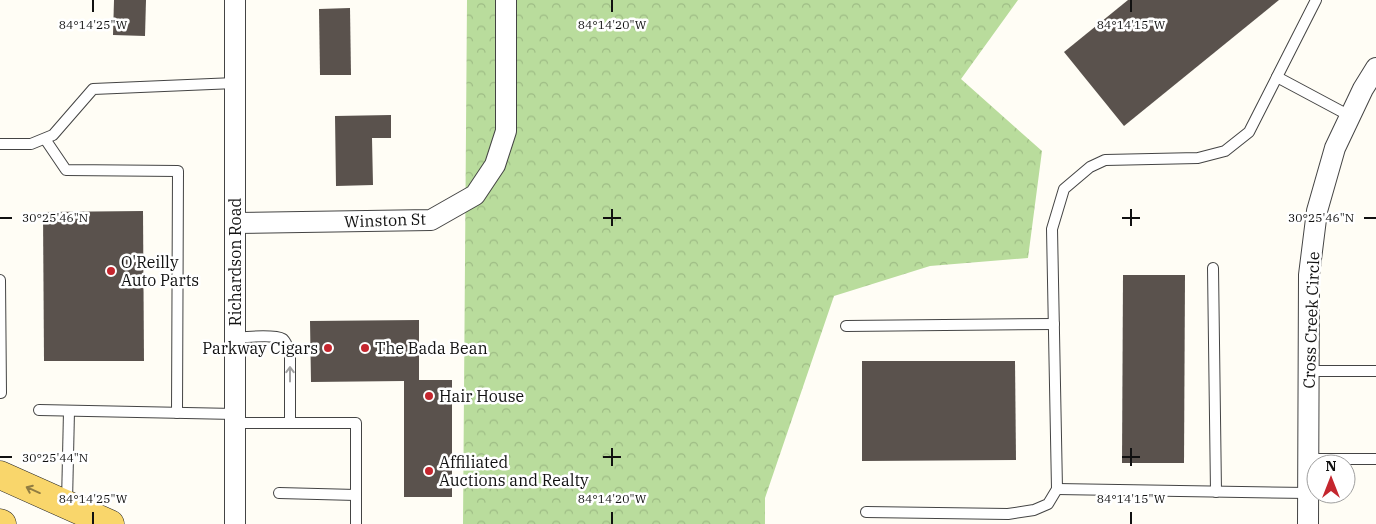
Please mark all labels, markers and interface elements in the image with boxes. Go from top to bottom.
text: 84°14'25"W [59,17,128,32]
text: 84°14'20"W [578,17,647,32]
text: 84°14'15"W [1097,17,1166,32]
street label: Richardson Road [225,197,245,326]
street label: Winston St [344,209,427,231]
text: 30°25'46"N [22,210,88,225]
text: 30°25'46"N [1288,210,1354,225]
street label: Cross Creek Circle [1299,251,1323,389]
place label: O'Reilly Auto Parts [121,252,199,290]
marker: O'Reilly Auto Parts [105,265,117,277]
place label: Parkway Cigars [202,338,318,358]
place label: The Bada Bean [375,338,488,358]
marker: Parkway Cigars [322,342,334,354]
marker: The Bada Bean [359,342,371,354]
one-way arrow [285,367,295,383]
place label: Hair House [439,386,524,406]
marker: Hair House [423,390,435,402]
text: 30°25'44"N [22,450,88,465]
place label: Affiliated Auctions and Realty [439,452,589,490]
north arrow [1306,454,1356,504]
text: N [1325,457,1337,475]
marker: Affiliated Auctions and Realty [423,465,435,477]
one-way arrow [26,485,41,495]
text: 84°14'25"W [59,491,128,506]
text: 84°14'20"W [578,491,647,506]
text: 84°14'15"W [1097,491,1166,506]

